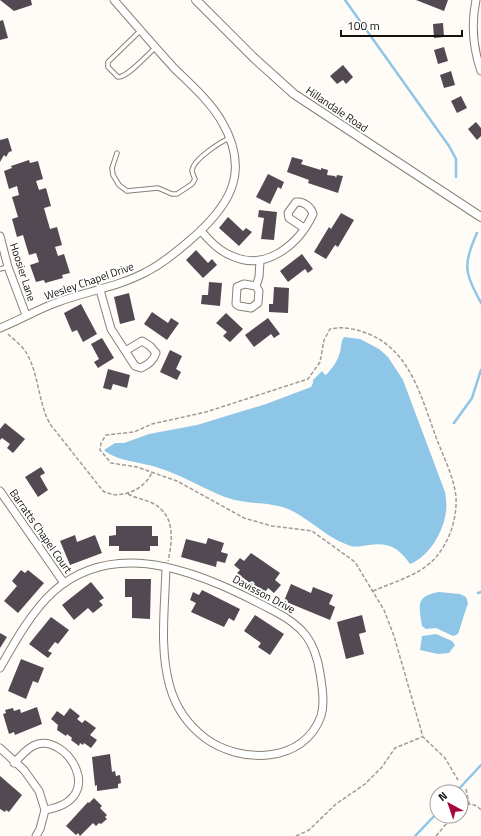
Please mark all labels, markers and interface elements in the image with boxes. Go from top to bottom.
scale bar [341,12,462,38]
text: 100 m [347,16,380,35]
street label: Hillandale Road [303,82,371,136]
street label: Hoosier Lane [6,241,40,304]
street label: Wesley Chapel Drive [42,258,136,304]
street label: Barratts Chapel Court [6,486,76,576]
street label: Davisson Drive [230,571,298,617]
north arrow [429,784,469,824]
text: N [435,788,451,805]

